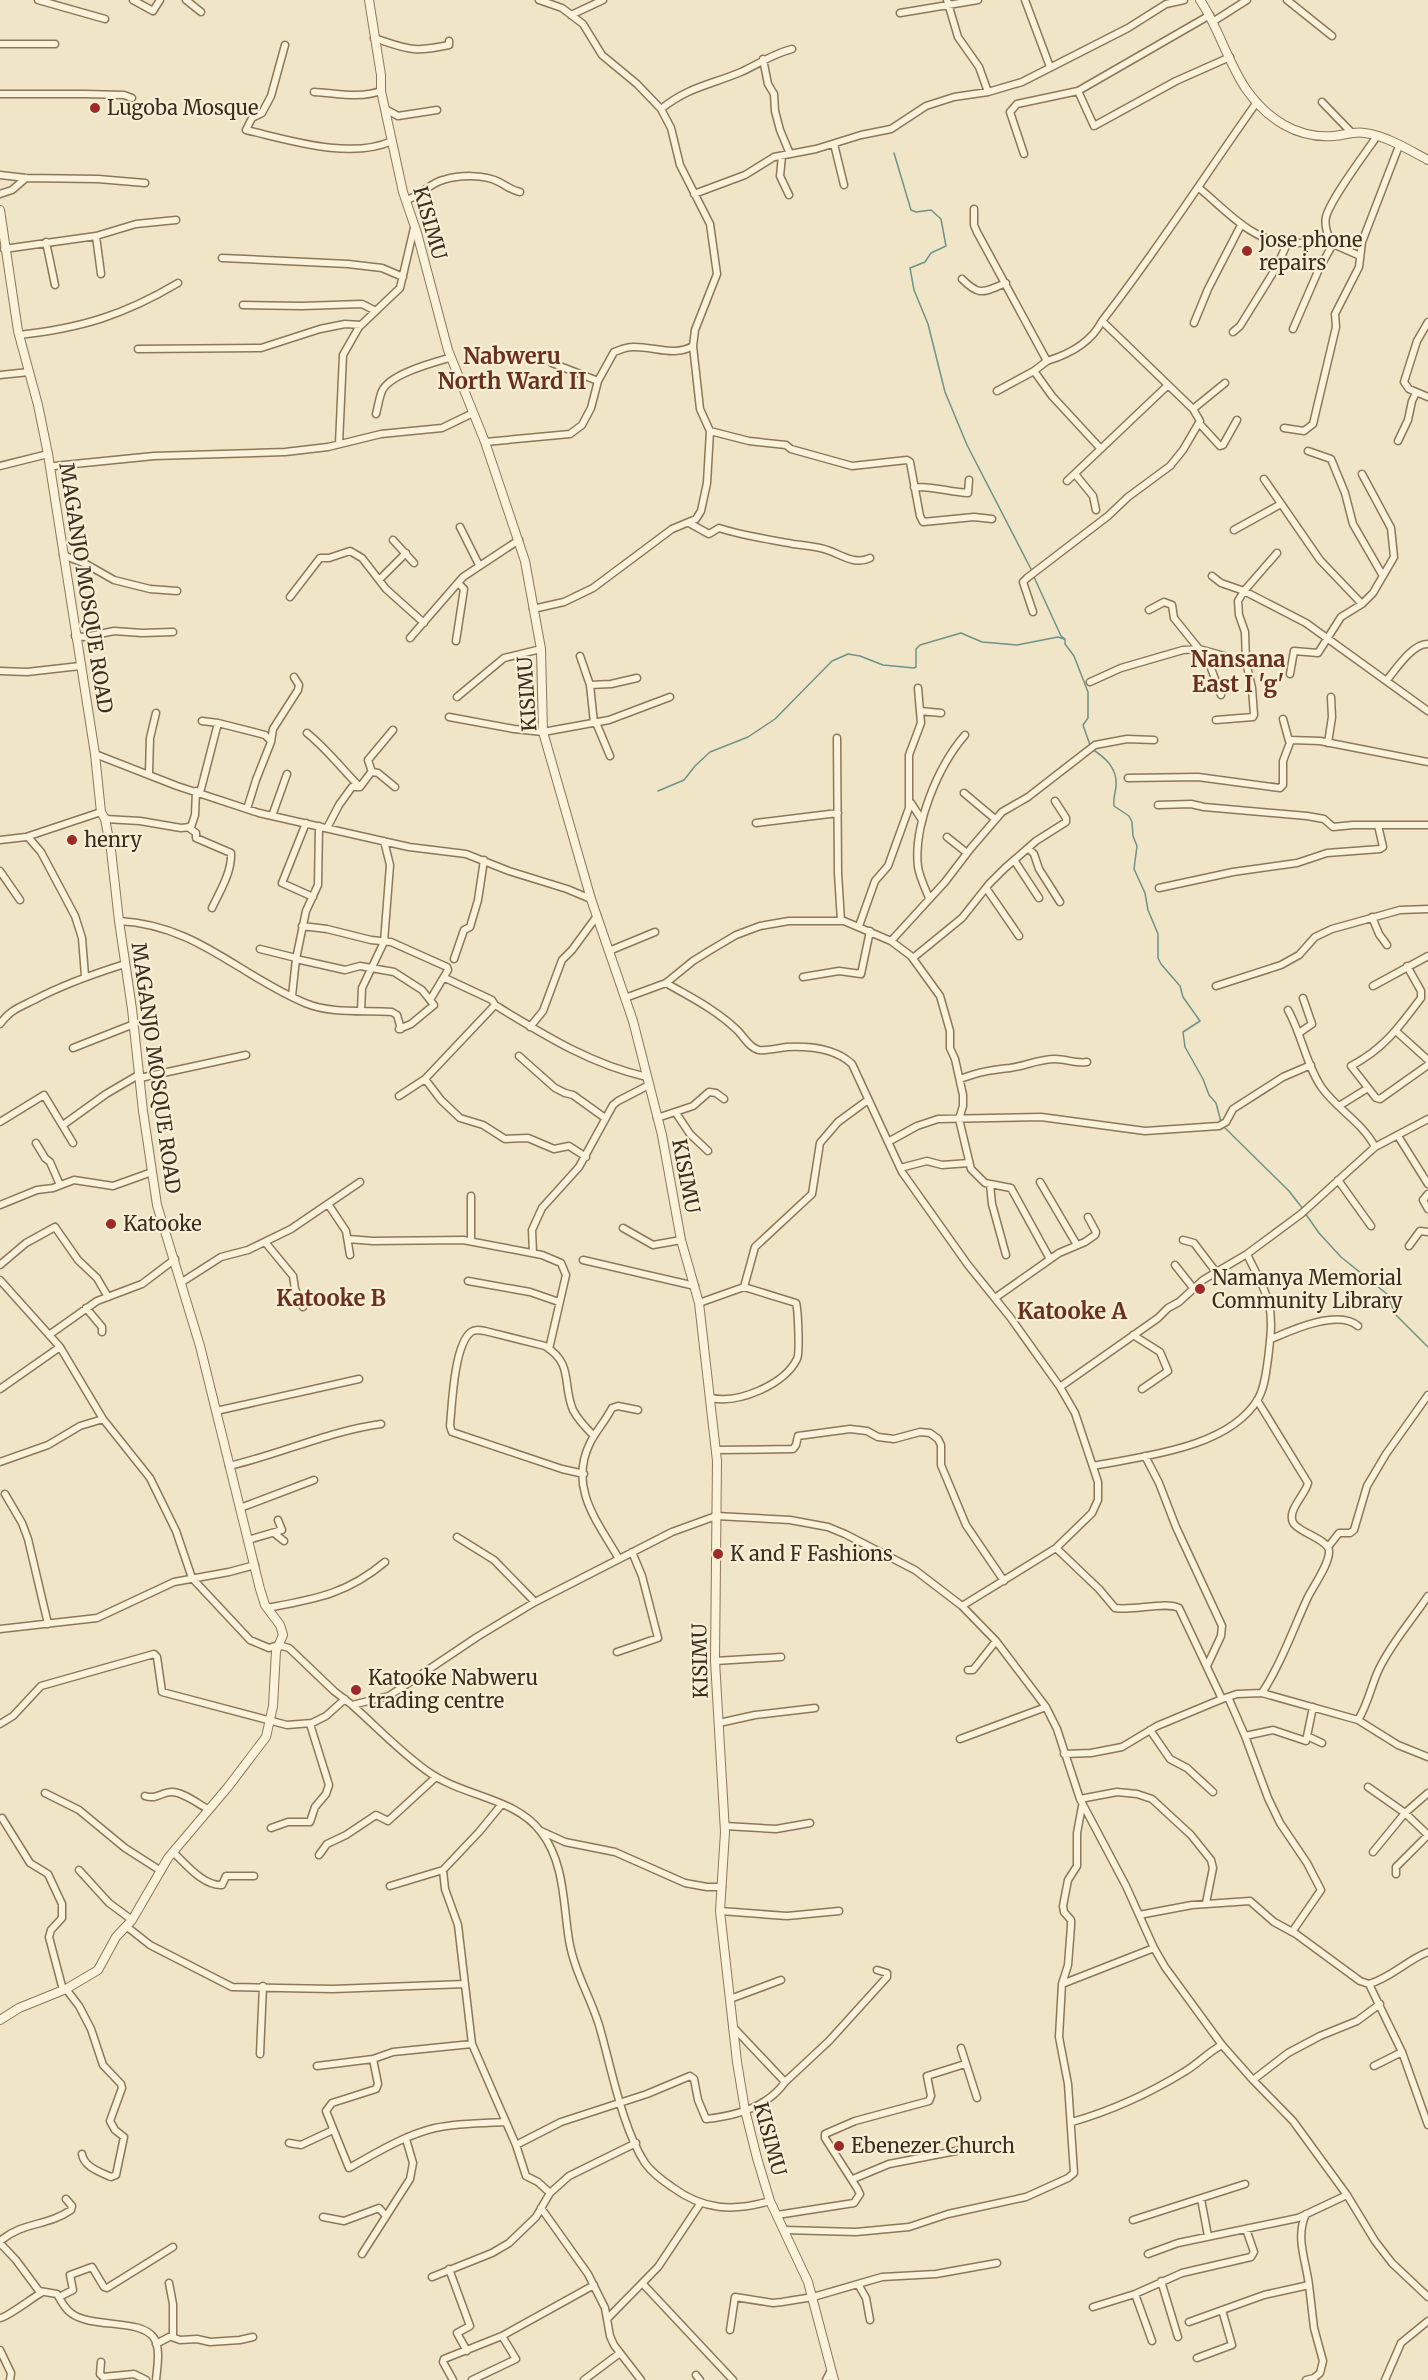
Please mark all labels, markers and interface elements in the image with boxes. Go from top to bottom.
place label: Lugoba Mosque [107,95,259,120]
marker: Lugoba Mosque [88,101,102,115]
street label: KISIMU [408,183,453,263]
place label: jose phone repairs [1258,227,1363,275]
marker: jose phone repairs [1240,244,1254,258]
district label: Nabweru North Ward II [438,342,586,395]
street label: MAGANJO MOSQUE ROAD [54,461,119,715]
district label: Nansana East I 'g' [1190,645,1286,698]
street label: KISIMU [511,656,542,732]
place label: henry [84,827,142,852]
marker: henry [65,833,79,847]
street label: MAGANJO MOSQUE ROAD [126,941,187,1195]
street label: KISIMU [667,1137,706,1215]
place label: Katooke [123,1211,202,1236]
marker: Katooke [104,1217,118,1231]
place label: Namanya Memorial Community Library [1212,1265,1403,1313]
marker: Namanya Memorial Community Library [1193,1282,1207,1296]
district label: Katooke B [276,1284,386,1312]
district label: Katooke A [1017,1297,1127,1325]
place label: K and F Fashions [730,1541,893,1566]
marker: K and F Fashions [711,1547,725,1561]
street label: KISIMU [686,1623,713,1699]
place label: Katooke Nabweru trading centre [368,1665,538,1713]
marker: Katooke Nabweru trading centre [349,1683,363,1697]
street label: KISIMU [749,2099,792,2179]
place label: Ebenezer Church [851,2133,1015,2158]
marker: Ebenezer Church [832,2139,846,2153]

